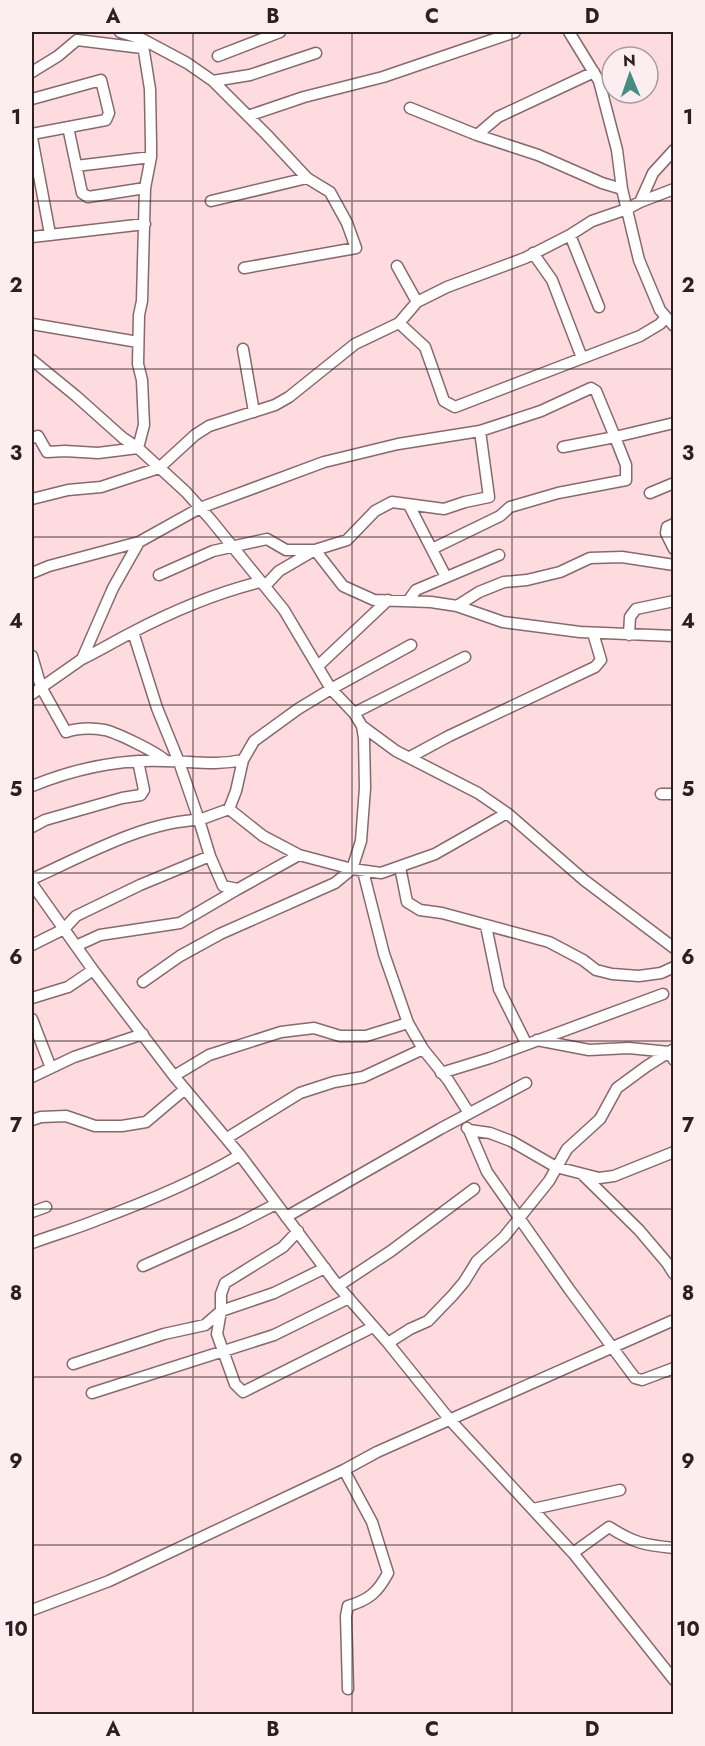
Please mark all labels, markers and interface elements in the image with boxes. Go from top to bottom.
text: A [105,2,121,31]
text: B [266,2,280,31]
text: C [425,2,439,31]
text: D [585,2,599,31]
north arrow [600,45,660,105]
text: N [623,49,636,72]
text: 1 [11,103,21,132]
text: 1 [683,103,693,132]
text: 2 [9,271,23,300]
text: 2 [681,271,695,300]
text: 3 [10,439,22,468]
text: 3 [682,439,694,468]
text: 4 [9,607,23,636]
text: 4 [681,607,695,636]
text: 5 [10,775,23,804]
text: 5 [682,775,695,804]
text: 6 [9,943,23,972]
text: 6 [681,943,695,972]
text: 7 [10,1111,23,1140]
text: 7 [682,1111,695,1140]
text: 8 [10,1279,22,1308]
text: 8 [682,1279,694,1308]
text: 9 [9,1447,23,1476]
text: 9 [681,1447,695,1476]
text: 10 [4,1615,28,1644]
text: 10 [676,1615,700,1644]
text: A [105,1715,121,1744]
text: B [266,1715,280,1744]
text: C [425,1715,439,1744]
text: D [585,1715,599,1744]

